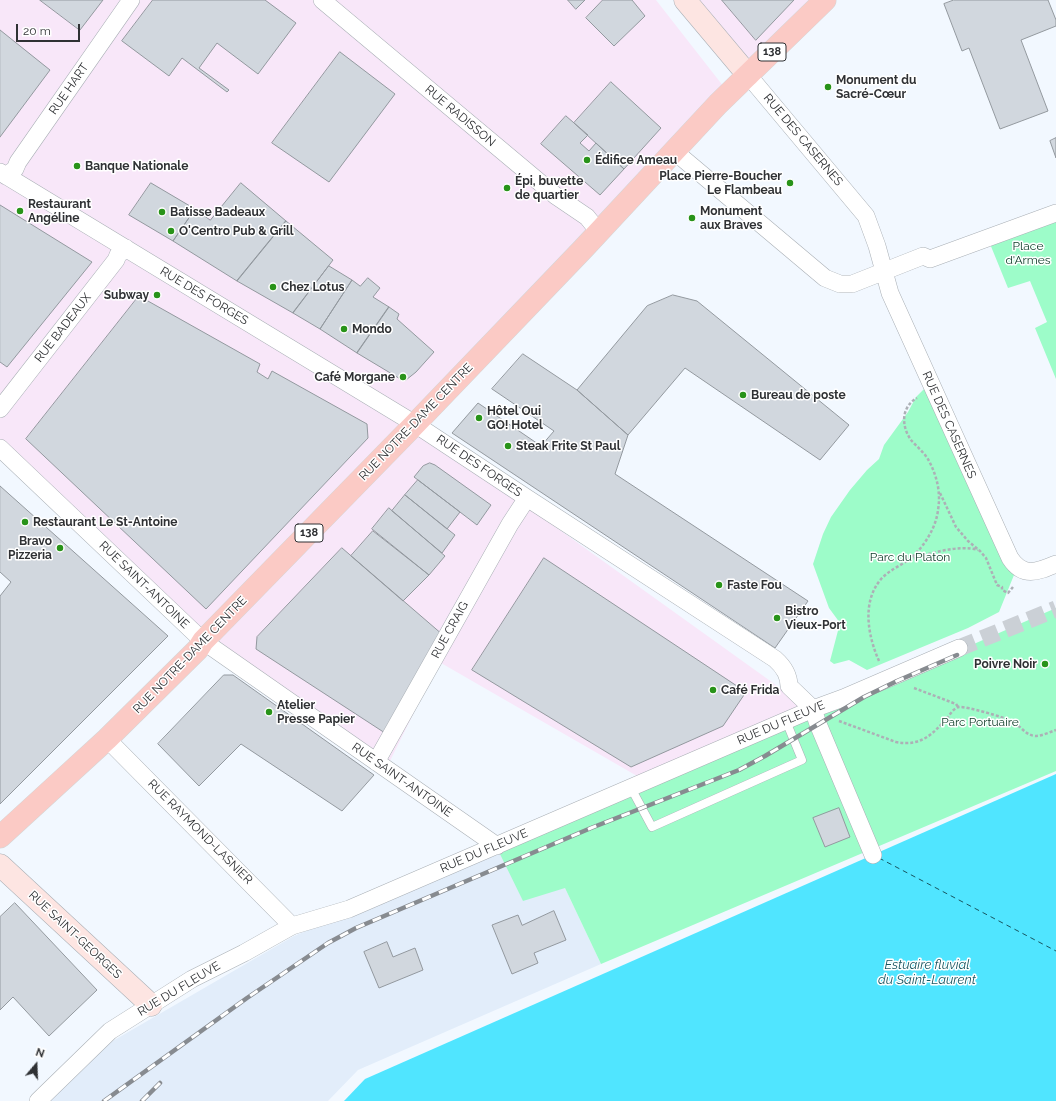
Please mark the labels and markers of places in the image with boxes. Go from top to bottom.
place label: Monument du Sacré-Cœur [836,73,916,101]
marker: Monument du Sacré-Cœur [823,82,833,92]
place label: Édifice Ameau [595,153,677,167]
marker: Édifice Ameau [582,155,592,165]
place label: Banque Nationale [85,159,188,173]
marker: Banque Nationale [72,161,82,171]
place label: Place Pierre-Boucher Le Flambeau [659,169,782,197]
place label: Épi, buvette de quartier [515,174,583,202]
marker: Place Pierre-Boucher Le Flambeau [785,178,795,188]
marker: Épi, buvette de quartier [502,183,512,193]
place label: Restaurant Angéline [28,197,91,225]
place label: Monument aux Braves [700,204,762,232]
place label: Batisse Badeaux [170,205,265,219]
marker: Restaurant Angéline [15,206,25,216]
marker: Batisse Badeaux [157,207,167,217]
marker: Monument aux Braves [687,213,697,223]
place label: O'Centro Pub & Grill [179,224,294,238]
marker: O'Centro Pub & Grill [166,226,176,236]
place label: Chez Lotus [281,280,344,294]
marker: Chez Lotus [268,282,278,292]
place label: Subway [104,288,149,302]
marker: Subway [152,290,162,300]
place label: Mondo [352,322,392,336]
marker: Mondo [339,324,349,334]
place label: Café Morgane [314,370,395,384]
marker: Café Morgane [398,372,408,382]
place label: Bureau de poste [751,388,846,402]
marker: Bureau de poste [738,390,748,400]
place label: Hôtel Oui GO! Hotel [487,404,543,432]
marker: Hôtel Oui GO! Hotel [474,413,484,423]
place label: Steak Frite St Paul [516,439,620,453]
marker: Steak Frite St Paul [503,441,513,451]
place label: Restaurant Le St-Antoine [33,515,177,529]
marker: Restaurant Le St-Antoine [20,517,30,527]
place label: Bravo Pizzeria [8,534,52,562]
marker: Bravo Pizzeria [55,543,65,553]
place label: Faste Fou [727,578,782,592]
marker: Faste Fou [714,580,724,590]
place label: Bistro Vieux-Port [785,604,846,632]
marker: Bistro Vieux-Port [772,613,782,623]
place label: Poivre Noir [974,657,1037,671]
marker: Poivre Noir [1040,659,1050,669]
place label: Café Frida [721,683,779,697]
marker: Café Frida [708,685,718,695]
place label: Atelier Presse Papier [277,698,355,726]
marker: Atelier Presse Papier [264,707,274,717]

